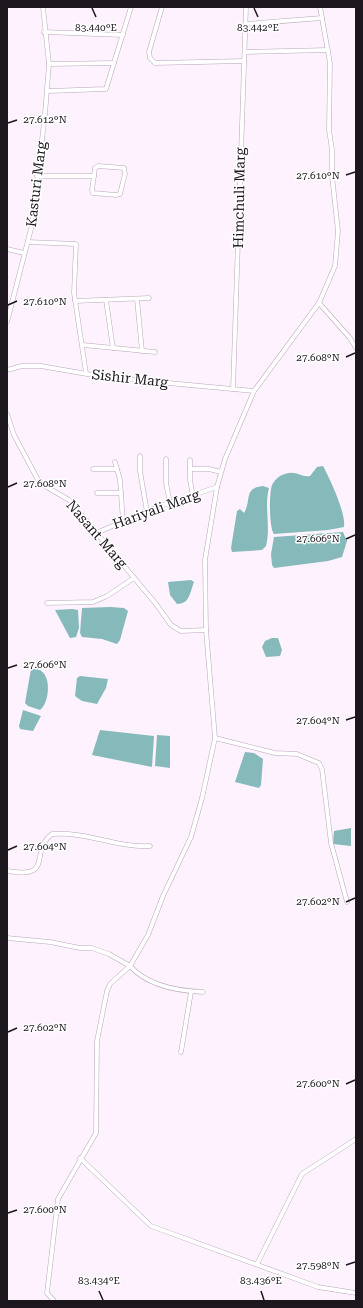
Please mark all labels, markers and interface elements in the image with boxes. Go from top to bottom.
text: 83.440°E [75,22,117,33]
text: 83.442°E [237,22,279,33]
text: 27.612°N [23,114,67,125]
street label: Kasturi Marg [23,140,49,228]
street label: Himchuli Marg [230,147,248,249]
text: 27.610°N [296,170,340,181]
text: 27.610°N [23,296,67,307]
text: 27.608°N [296,352,340,363]
street label: Sishir Marg [91,366,169,390]
text: 27.608°N [23,478,67,489]
street label: Hariyali Marg [110,486,202,532]
street label: Nasant Marg [63,497,131,571]
text: 27.606°N [296,533,340,544]
text: 27.606°N [23,659,67,670]
text: 27.604°N [296,715,340,726]
text: 27.604°N [23,841,67,852]
text: 27.602°N [296,896,340,907]
text: 27.602°N [23,1022,67,1033]
text: 27.600°N [296,1078,340,1089]
text: 27.600°N [23,1204,67,1215]
text: 27.598°N [296,1260,340,1271]
text: 83.434°E [78,1275,120,1286]
text: 83.436°E [240,1275,282,1286]

